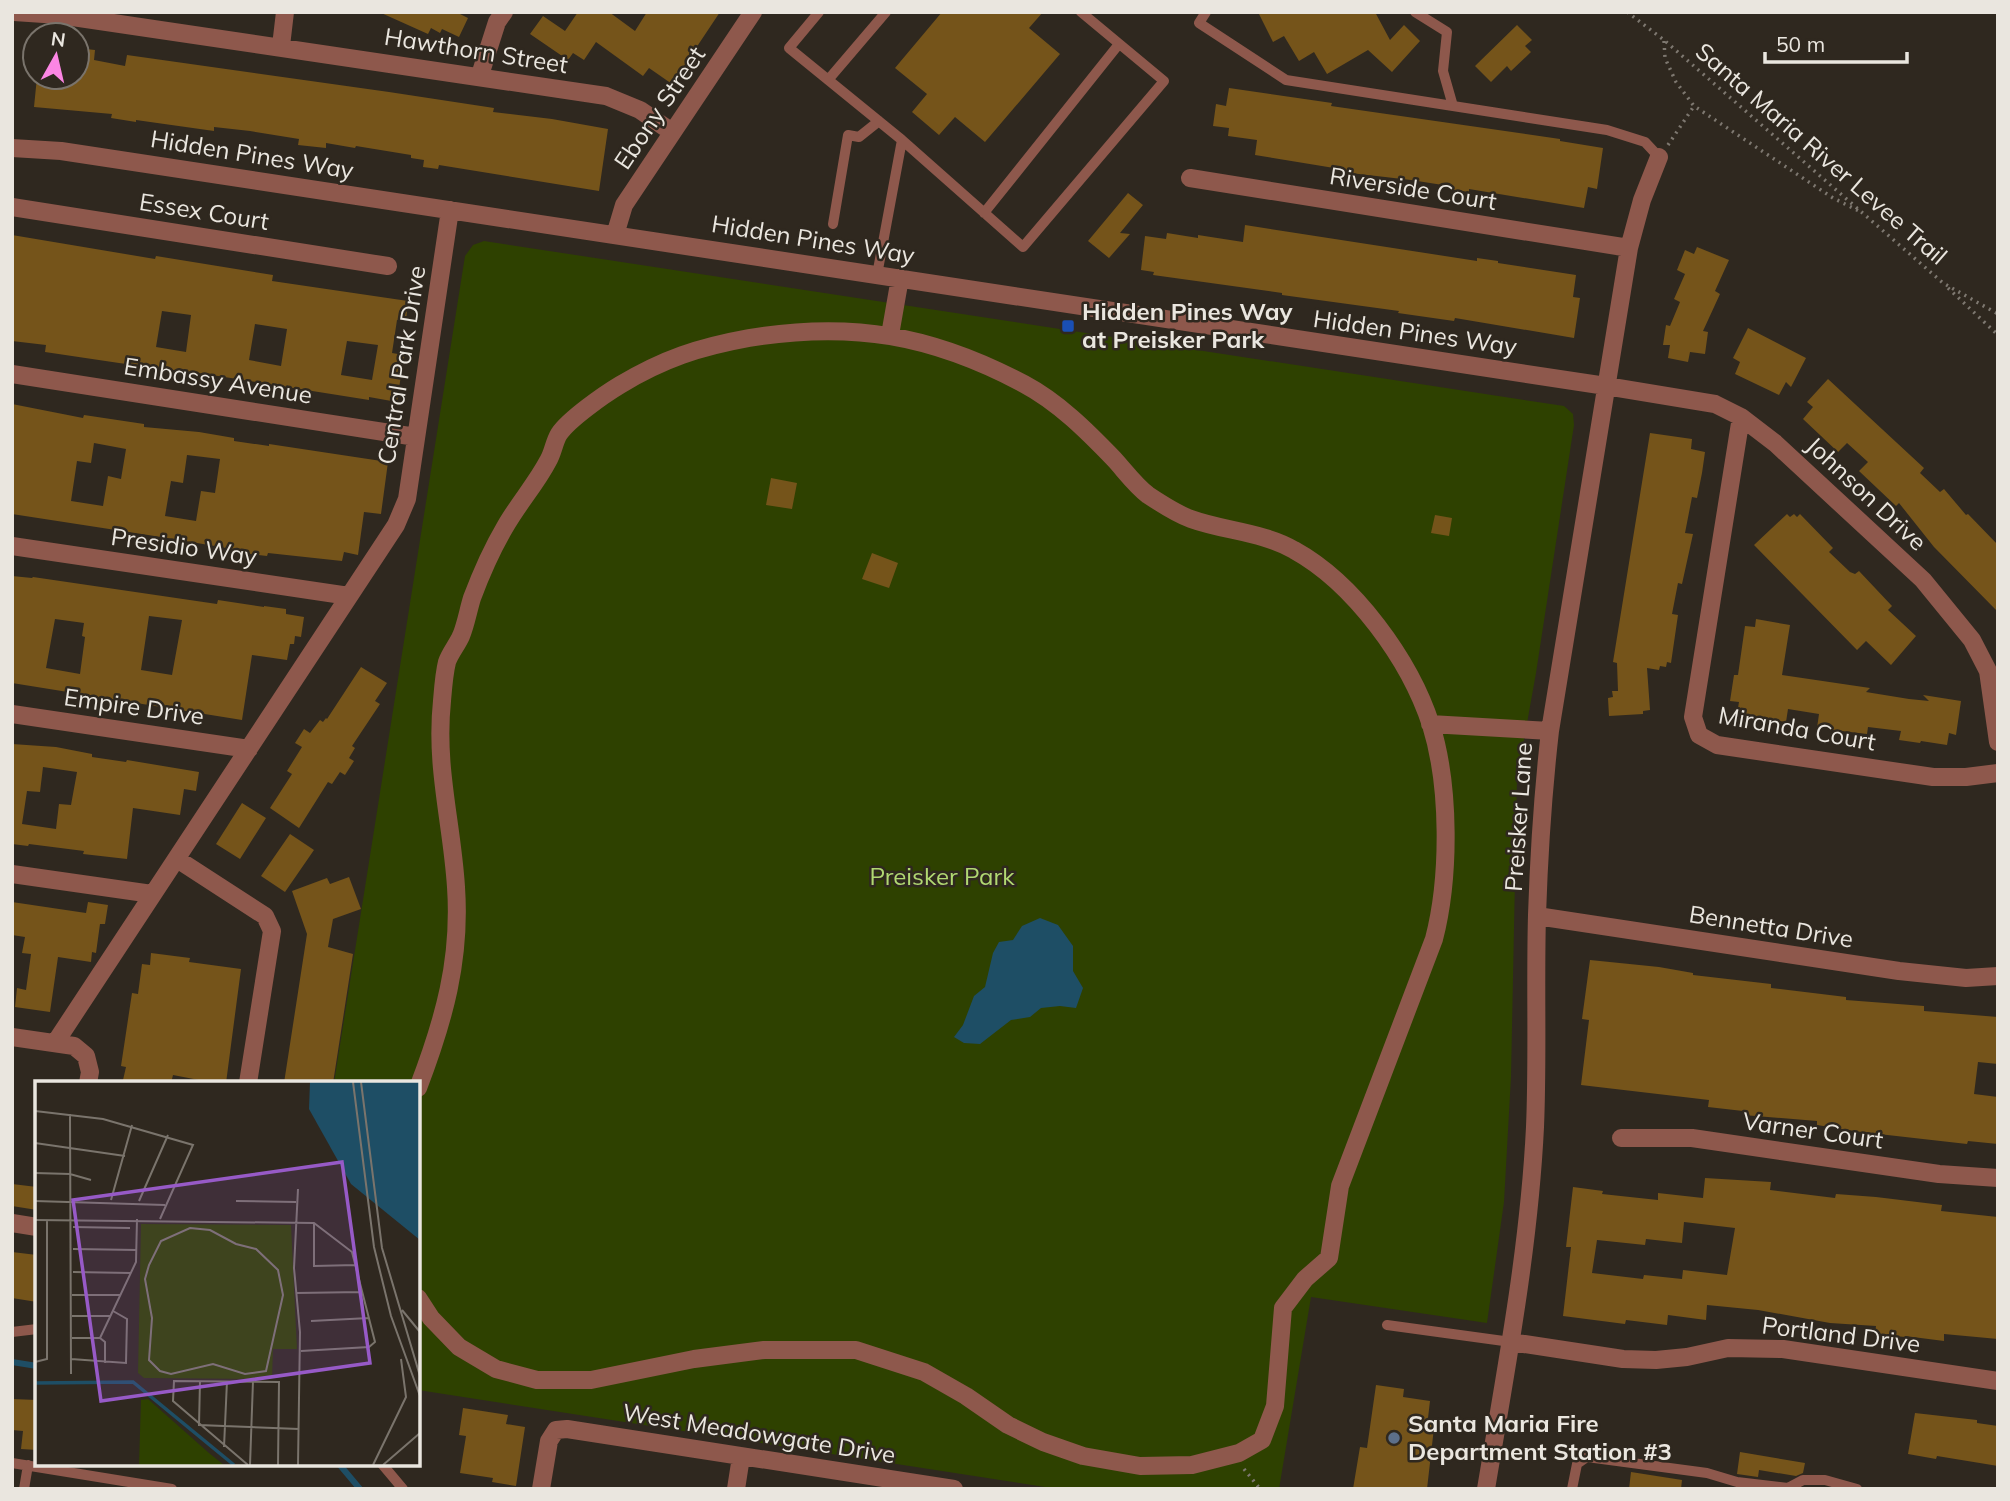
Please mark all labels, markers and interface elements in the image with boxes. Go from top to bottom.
north arrow [21,21,91,91]
street label: Hawthorn Street [382,21,570,79]
scale bar [1765,21,1907,65]
text: N [50,26,67,52]
text: 50 m [1776,31,1825,57]
street label: Santa Maria River Levee Trail [1690,36,1954,271]
street label: Ebony Street [607,40,711,175]
street label: Hidden Pines Way [148,123,356,185]
street label: Riverside Court [1327,160,1499,216]
street label: Essex Court [137,186,271,236]
street label: Hidden Pines Way [709,208,917,270]
street label: Central Park Drive [370,263,432,466]
place label: Hidden Pines Way at Preisker Park [1082,296,1293,354]
street label: Hidden Pines Way [1311,303,1519,361]
marker: Hidden Pines Way at Preisker Park [1060,318,1076,334]
street label: Embassy Avenue [122,350,314,410]
street label: Johnson Drive [1800,430,1933,557]
street label: Presidio Way [109,521,259,571]
street label: Empire Drive [62,681,206,731]
street label: Miranda Court [1716,699,1878,757]
street label: Preisker Lane [1498,741,1538,892]
park label: Preisker Park [869,861,1015,891]
street label: Bennetta Drive [1687,898,1855,954]
inset map [35,1081,420,1466]
street label: Varner Court [1741,1105,1885,1155]
street label: Portland Drive [1760,1309,1922,1359]
street label: West Meadowgate Drive [621,1397,898,1469]
place label: Santa Maria Fire Department Station #3 [1408,1408,1672,1466]
marker: Santa Maria Fire Department Station #3 [1386,1430,1402,1446]

